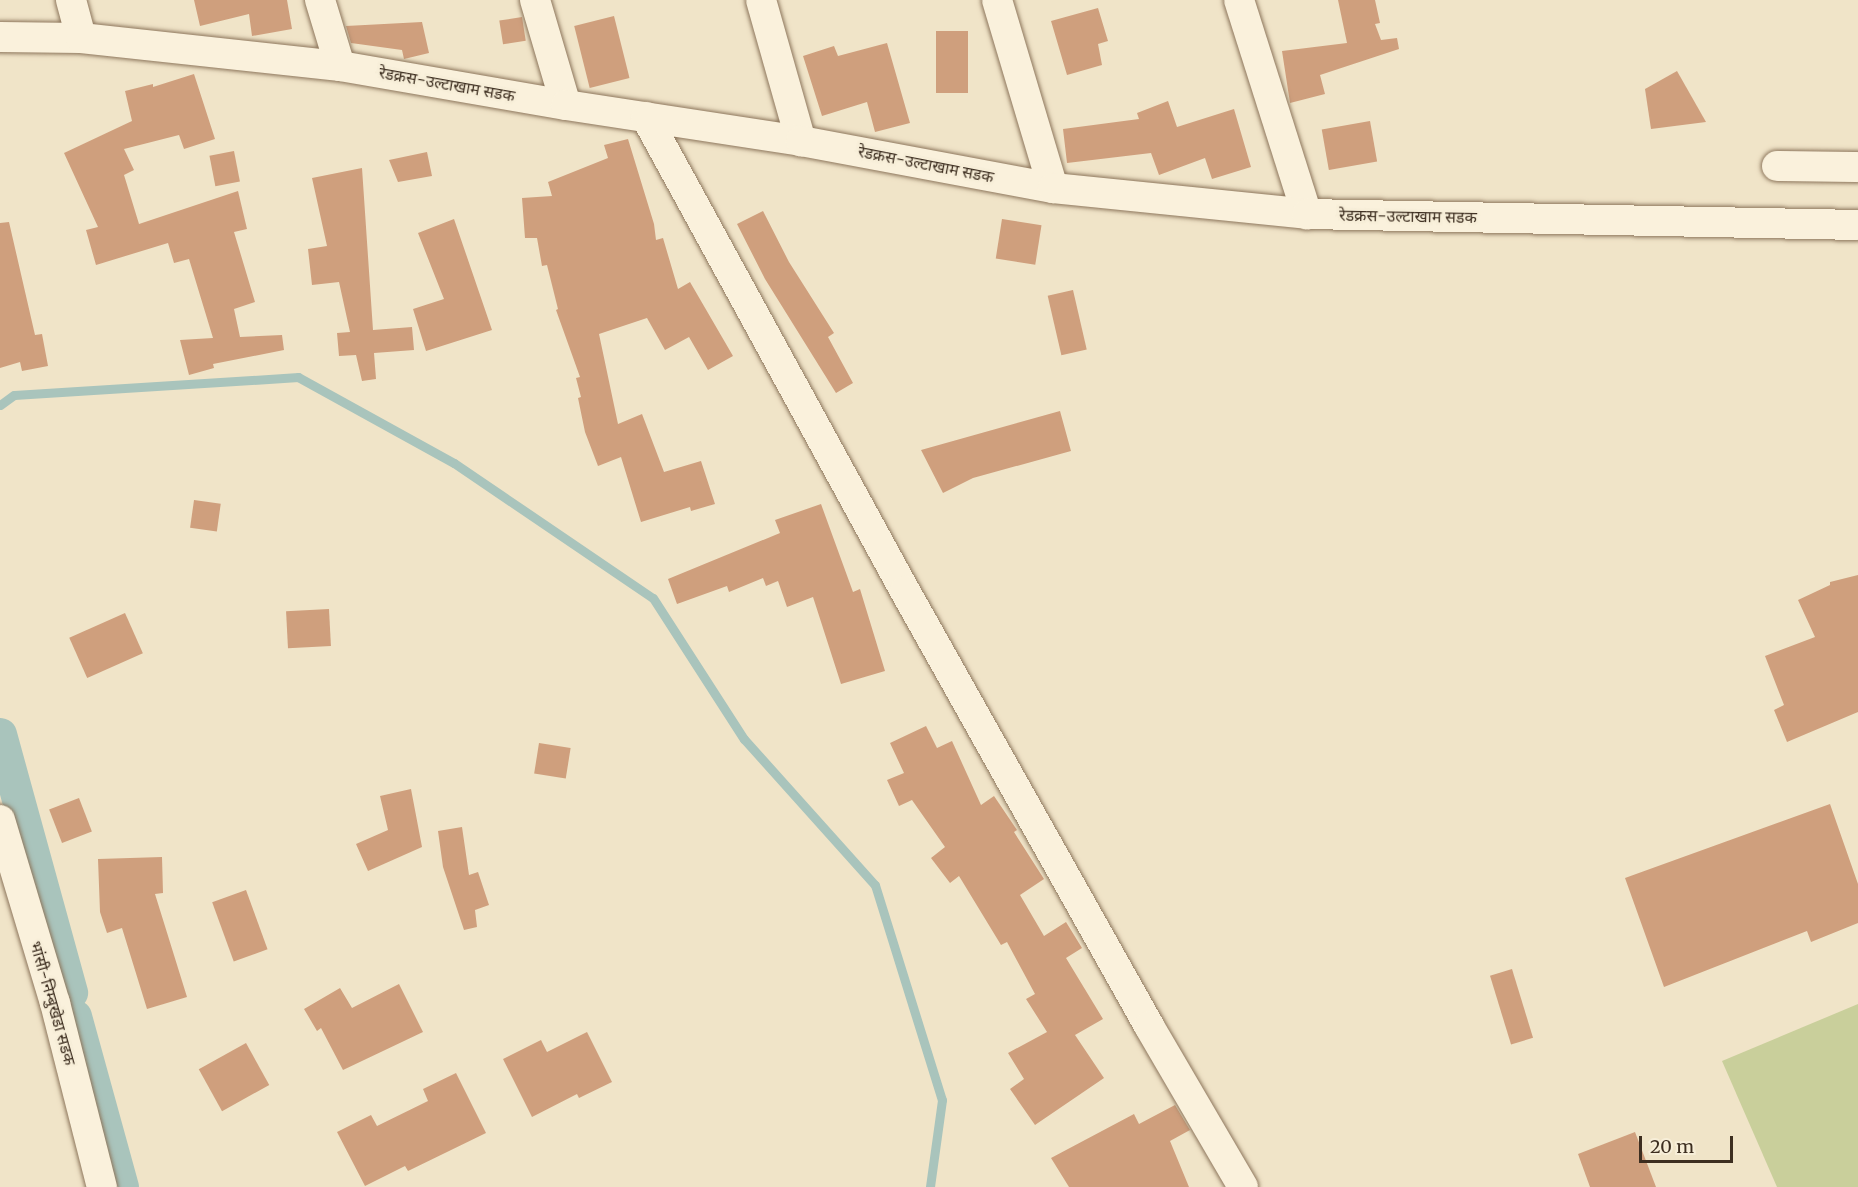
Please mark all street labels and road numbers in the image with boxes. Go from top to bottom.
street label: रेडक्रस-उल्टाखाम सडक [378,63,516,105]
street label: रेडक्रस-उल्टाखाम सडक [857,141,995,187]
street label: रेडक्रस-उल्टाखाम सडक [1339,205,1477,227]
street label: भांसी-निम्बुखेडा सडक [26,939,80,1067]

